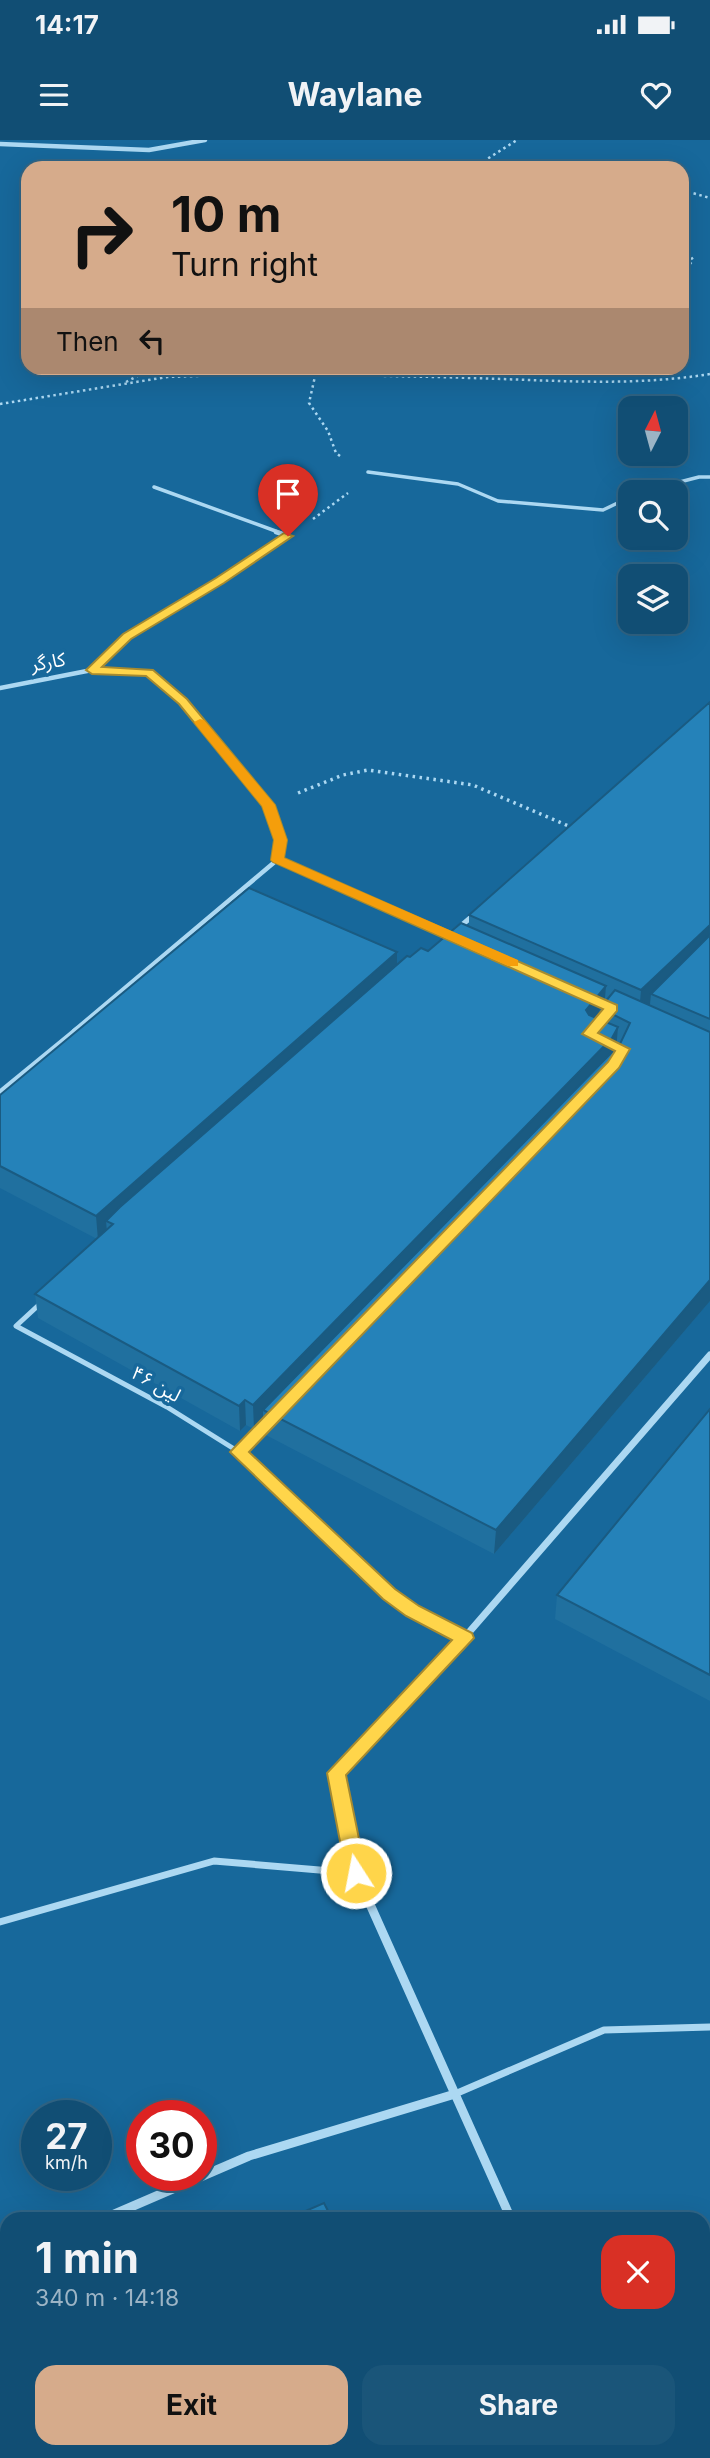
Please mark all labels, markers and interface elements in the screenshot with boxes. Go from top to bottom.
text: 14:17 [35,9,99,40]
text: Waylane [288,75,422,114]
icon: menu [35,76,73,114]
icon: heart [637,76,675,114]
text: 10 m [171,185,282,244]
icon: right [56,189,147,280]
text: Turn right [171,245,318,284]
icon: left [133,322,171,360]
text: Then [56,326,119,357]
north arrow [618,396,688,466]
map controls [618,396,688,634]
pin [258,464,318,536]
icon: arrive [269,475,307,513]
button: search [618,480,688,550]
button: layers [618,564,688,634]
street label: کارگر [28,647,68,677]
street label: لین ۴۶ [127,1361,185,1407]
position arrow [319,1836,393,1910]
speed limit sign: 30 [126,2100,217,2191]
text: 27 [45,2115,88,2157]
text: km/h [45,2152,88,2173]
text: 1 min [35,2232,139,2283]
button: close [601,2235,675,2309]
text: 340 m · 14:18 [35,2284,179,2312]
button: Exit [35,2365,348,2445]
button: Share [362,2365,675,2445]

